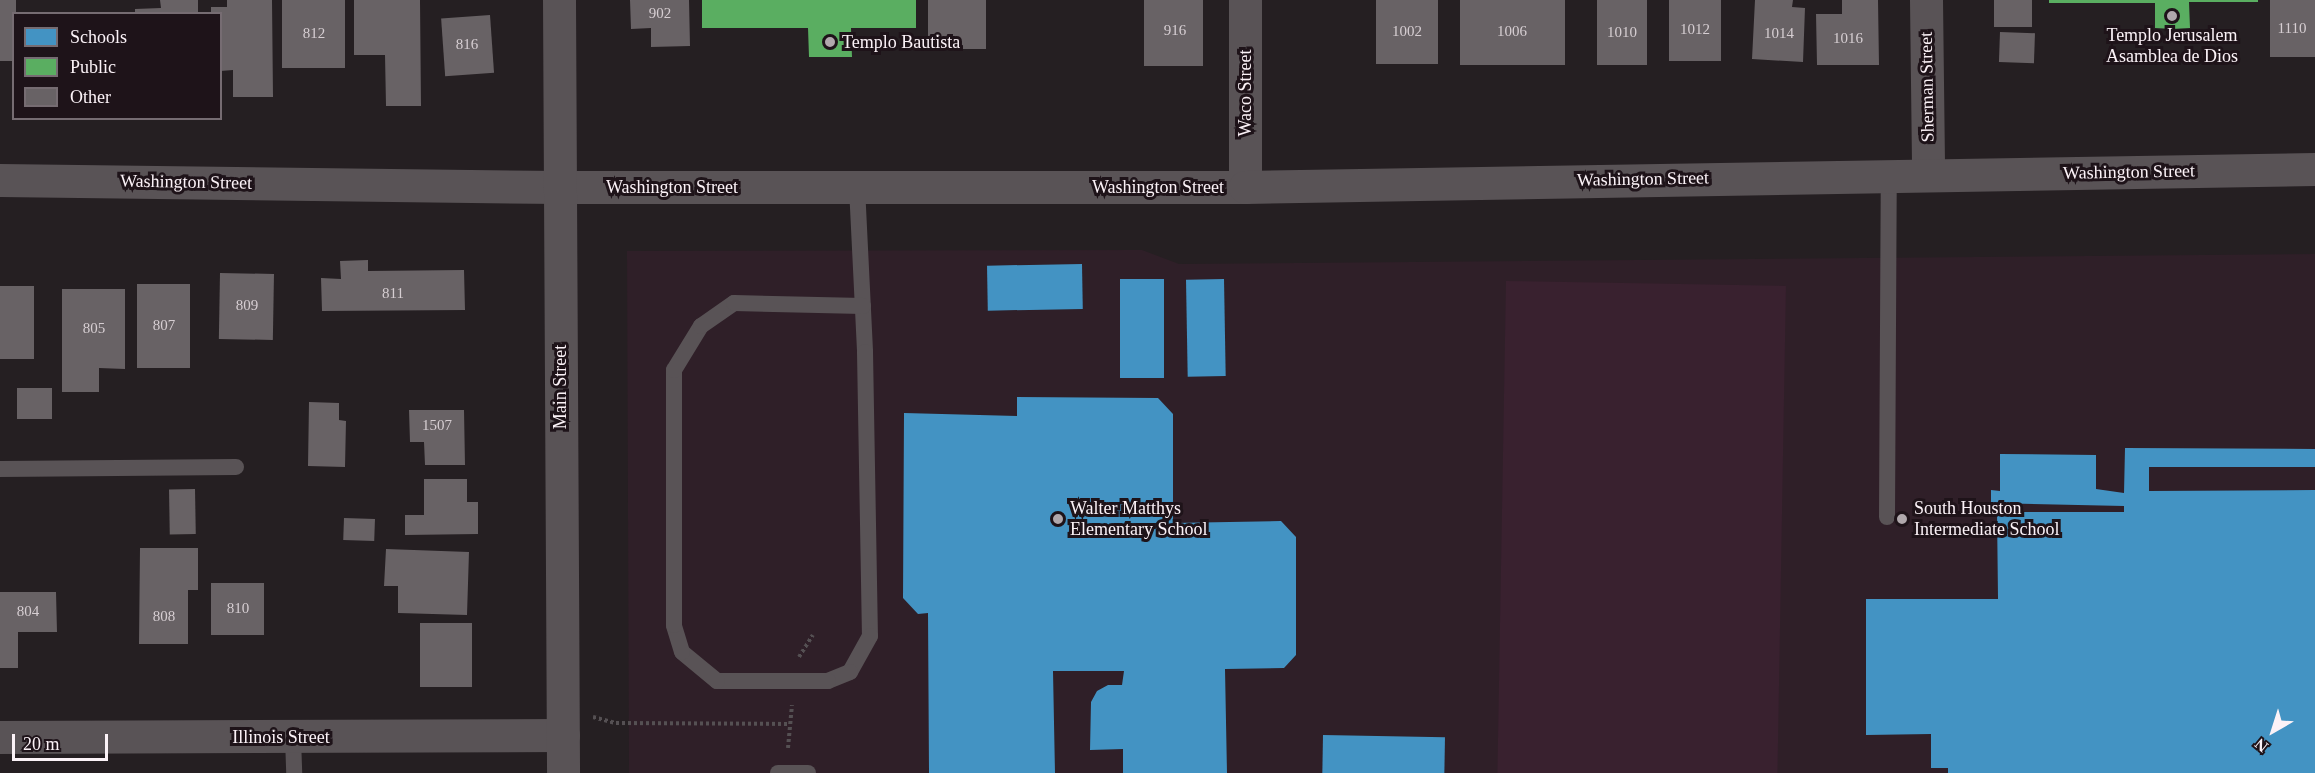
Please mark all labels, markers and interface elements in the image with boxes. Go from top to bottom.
house number: 902 [649,5,671,23]
marker: Templo Jerusalem Asamblea de Dios [2165,9,2179,23]
legend [12,12,222,120]
house number: 1110 [2278,20,2306,38]
house number: 1012 [1680,21,1710,39]
house number: 916 [1164,22,1186,40]
house number: 1002 [1392,23,1422,41]
house number: 1006 [1497,23,1527,41]
house number: 1010 [1607,24,1637,42]
house number: 812 [303,25,325,43]
house number: 1014 [1764,25,1794,43]
place label: Templo Jerusalem Asamblea de Dios [2106,25,2238,68]
text: Schools [70,27,127,47]
house number: 1016 [1833,30,1863,48]
place label: Templo Bautista [842,31,960,53]
street label: Sherman Street [1915,32,1939,142]
marker: Templo Bautista [823,35,837,49]
house number: 816 [456,36,478,54]
street label: Waco Street [1234,49,1256,137]
text: Public [70,57,116,77]
text: Other [70,87,111,107]
street label: Washington Street [2063,160,2195,184]
street label: Washington Street [1577,167,1709,191]
street label: Washington Street [120,170,252,194]
street label: Washington Street [606,176,738,198]
street label: Washington Street [1092,176,1224,198]
house number: 811 [382,285,404,303]
house number: 809 [236,297,258,315]
house number: 807 [153,317,175,335]
house number: 805 [83,320,105,338]
street label: Main Street [549,345,571,429]
house number: 1507 [422,417,452,435]
place label: Walter Matthys Elementary School [1070,498,1207,540]
place label: South Houston Intermediate School [1914,498,2059,540]
marker: Walter Matthys Elementary School [1051,512,1065,526]
marker: South Houston Intermediate School [1895,512,1909,526]
house number: 810 [227,600,249,618]
house number: 804 [17,603,39,621]
house number: 808 [153,608,175,626]
north arrow [2243,701,2303,761]
scale bar [15,722,111,760]
street label: Illinois Street [232,726,330,748]
text: 20 m [23,734,60,754]
text: N [2252,735,2271,756]

